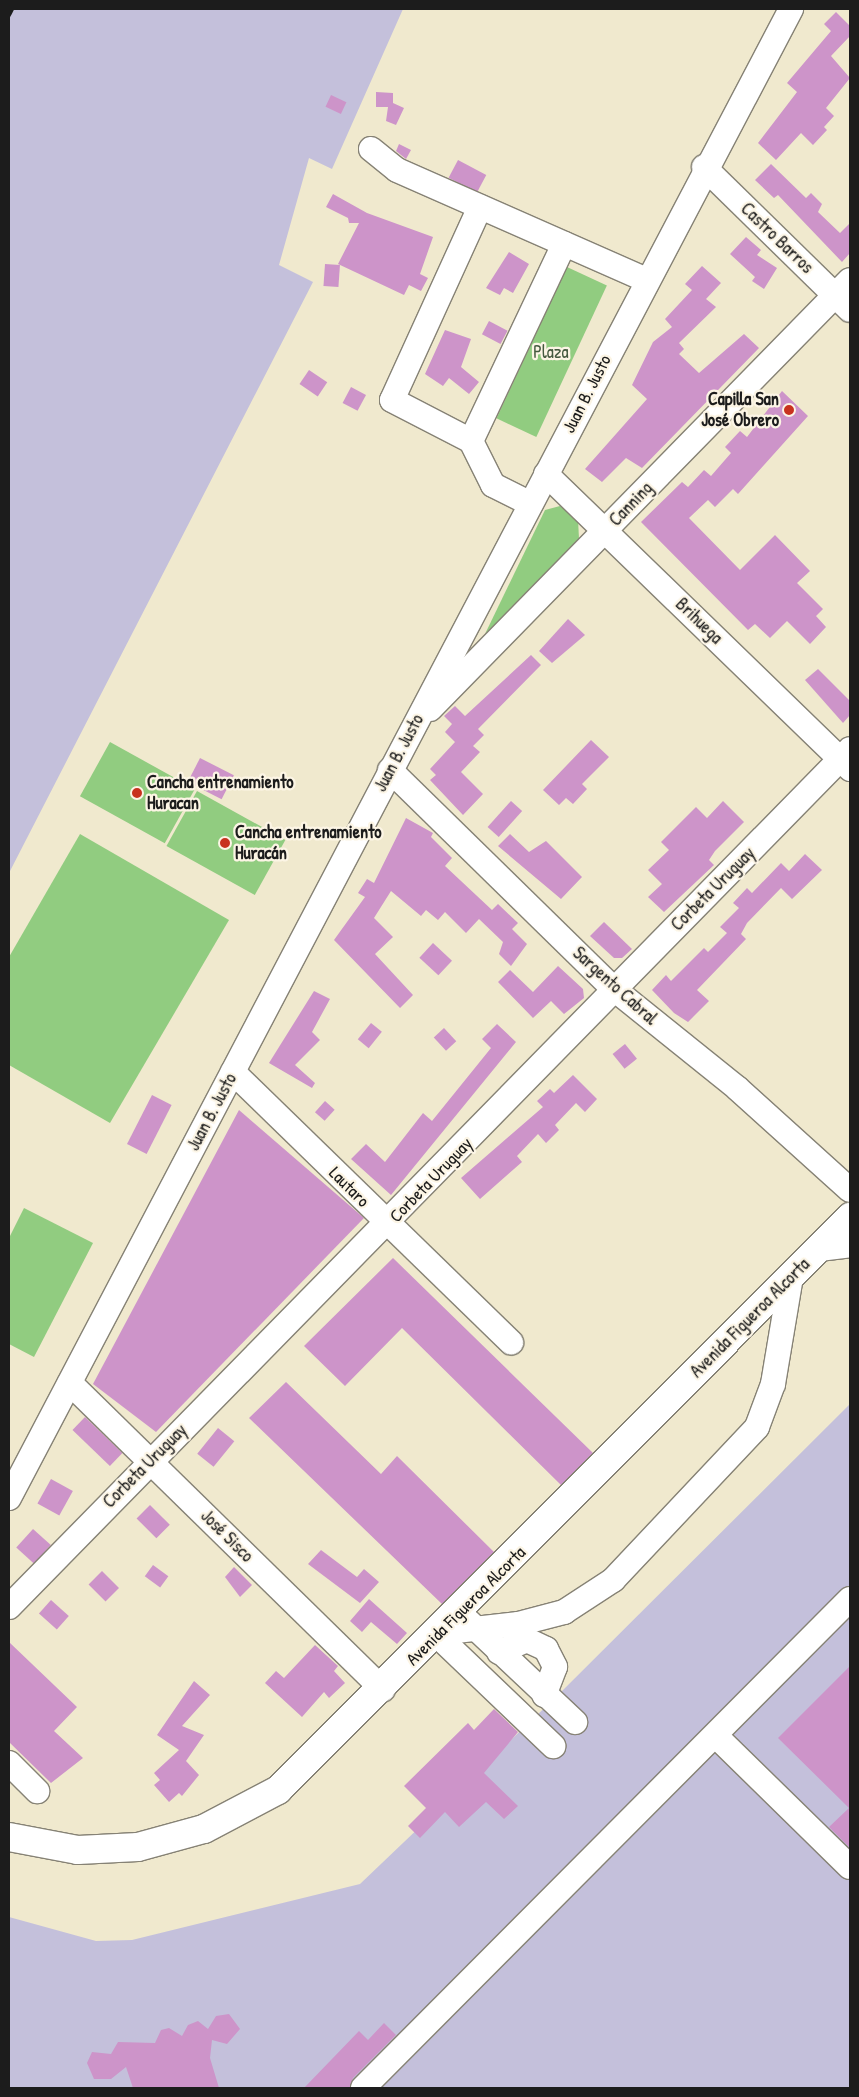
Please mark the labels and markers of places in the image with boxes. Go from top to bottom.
place label: Capilla San José Obrero [701,389,779,432]
marker: Capilla San José Obrero [783,404,795,416]
place label: Cancha entrenamiento Huracan [147,772,294,814]
marker: Cancha entrenamiento Huracan [131,787,143,799]
place label: Cancha entrenamiento Huracán [235,822,382,864]
marker: Cancha entrenamiento Huracán [219,837,231,849]

